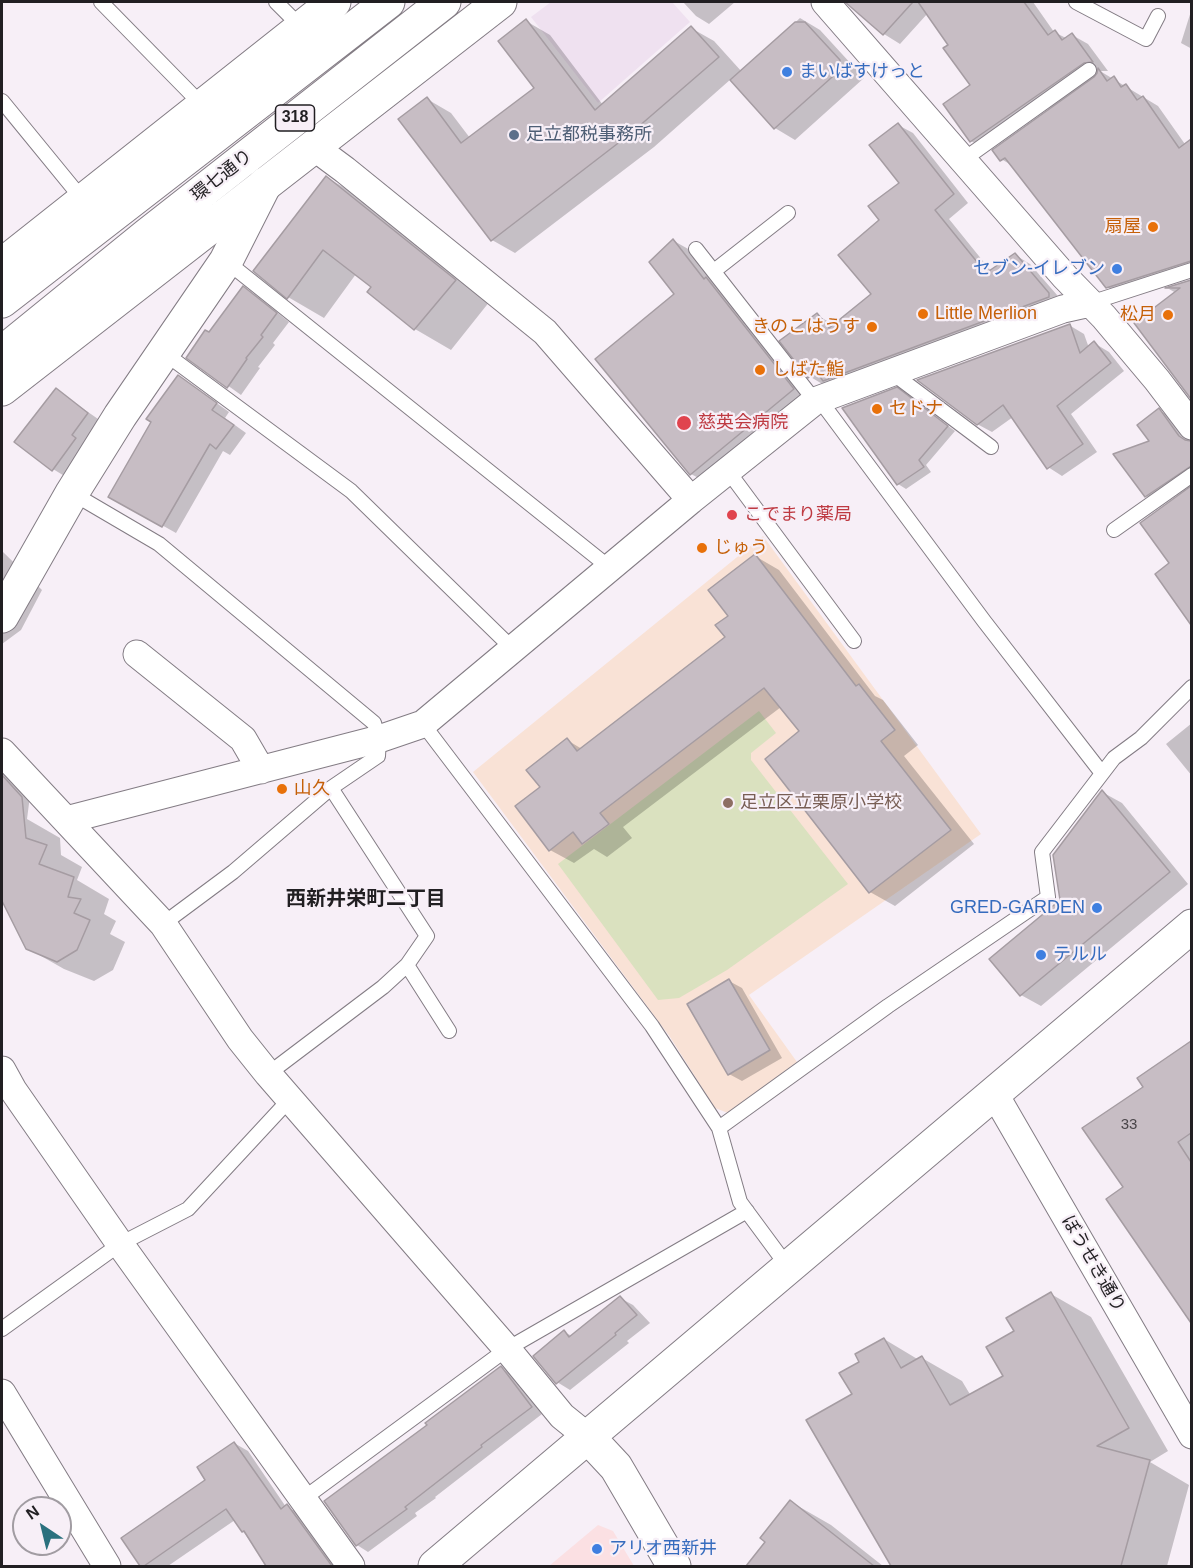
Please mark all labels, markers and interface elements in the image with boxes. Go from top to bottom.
place label: まいばすけっと [799,61,925,83]
marker: まいばすけっと [780,65,794,79]
road number: 318 [276,105,314,131]
place label: 足立都税事務所 [526,124,652,146]
marker: 足立都税事務所 [507,128,521,142]
street label: 環七通り [187,145,257,207]
place label: 扇屋 [1105,216,1141,238]
marker: 扇屋 [1146,220,1160,234]
place label: セブン-イレブン [973,258,1105,280]
marker: セブン-イレブン [1110,262,1124,276]
place label: Little Merlion [935,303,1037,325]
place label: 松月 [1120,304,1156,326]
marker: Little Merlion [916,307,930,321]
marker: 松月 [1161,308,1175,322]
place label: きのこはうす [752,316,860,338]
marker: きのこはうす [865,320,879,334]
place label: しばた鮨 [772,359,844,381]
marker: しばた鮨 [753,363,767,377]
place label: セドナ [889,398,943,420]
marker: セドナ [870,402,884,416]
place label: 慈英会病院 [698,412,788,434]
marker: 慈英会病院 [675,414,693,432]
place label: こでまり薬局 [744,504,852,526]
marker: こでまり薬局 [725,508,739,522]
place label: じゅう [714,537,768,559]
marker: じゅう [695,541,709,555]
place label: 山久 [294,778,330,800]
marker: 山久 [275,782,289,796]
place label: 足立区立栗原小学校 [740,792,902,814]
marker: 足立区立栗原小学校 [721,796,735,810]
district label: 西新井栄町二丁目 [286,887,446,911]
place label: GRED-GARDEN [950,897,1085,919]
marker: GRED-GARDEN [1090,901,1104,915]
place label: テルル [1053,944,1107,966]
marker: テルル [1034,948,1048,962]
house number: 33 [1121,1116,1137,1134]
street label: ぼうせき通り [1057,1212,1129,1316]
north arrow [12,1496,72,1556]
text: N [23,1502,42,1523]
place label: アリオ西新井 [609,1538,717,1560]
marker: アリオ西新井 [590,1542,604,1556]

